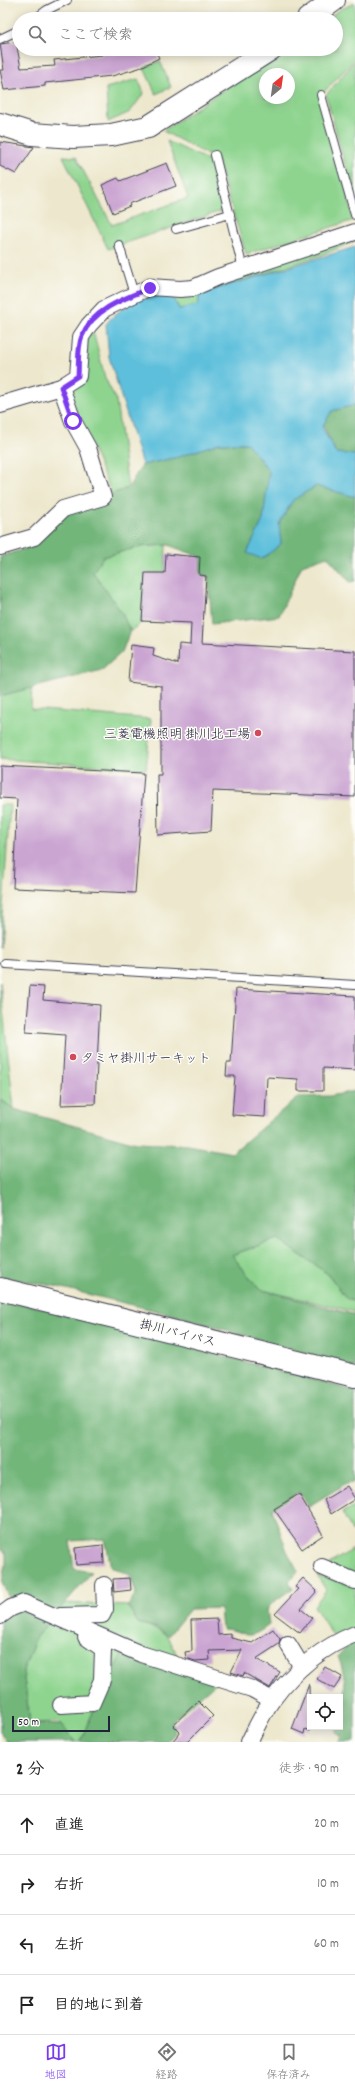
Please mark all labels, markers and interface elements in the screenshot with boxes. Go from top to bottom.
search box [12,12,343,56]
icon: search [26,23,48,45]
text: ここで検索 [58,25,133,47]
north arrow [259,68,295,104]
route end [141,279,159,297]
route start [64,412,82,430]
place label: 三菱電機照明 掛川北工場 [104,726,250,745]
marker: 三菱電機照明 掛川北工場 [253,728,263,738]
place label: タミヤ掛川サーキット [81,1050,211,1069]
marker: タミヤ掛川サーキット [68,1052,78,1062]
street label: 掛川バイパス [137,1316,217,1353]
map controls [307,1694,343,1730]
button: locate [307,1694,343,1730]
scale bar [12,1714,110,1733]
text: 50 m [18,1715,39,1731]
text: 2 分 [16,1759,44,1783]
text: 徒歩 · 90 m [279,1760,339,1779]
icon: ahead [16,1814,38,1836]
text: 直進 [54,1815,84,1837]
text: 20 m [314,1815,339,1834]
icon: right [16,1874,38,1896]
text: 右折 [54,1875,84,1897]
text: 10 m [317,1875,339,1894]
icon: left [16,1934,38,1956]
text: 左折 [54,1935,84,1957]
text: 60 m [314,1935,339,1954]
icon: arrive [16,1994,38,2016]
text: 目的地に到着 [54,1995,144,2017]
tab: 地図 [45,2041,67,2084]
tab: 経路 [156,2041,178,2084]
tab: 保存済み [267,2041,311,2084]

